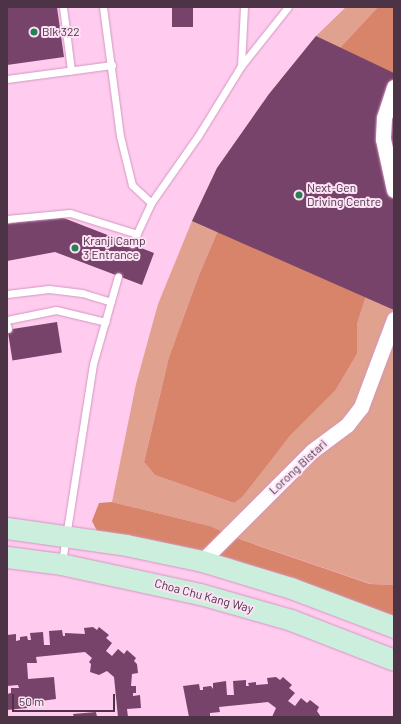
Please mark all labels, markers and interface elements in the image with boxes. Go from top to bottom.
place label: Blk 322 [42,25,80,39]
marker: Blk 322 [29,27,39,37]
place label: Next-Gen Driving Centre [307,181,381,209]
marker: Next-Gen Driving Centre [294,190,304,200]
place label: Kranji Camp 3 Entrance [83,234,146,262]
marker: Kranji Camp 3 Entrance [70,243,80,253]
street label: Lorong Bistari [266,437,330,497]
street label: Choa Chu Kang Way [153,576,255,616]
scale bar [14,686,117,712]
text: 50 m [19,694,44,708]

